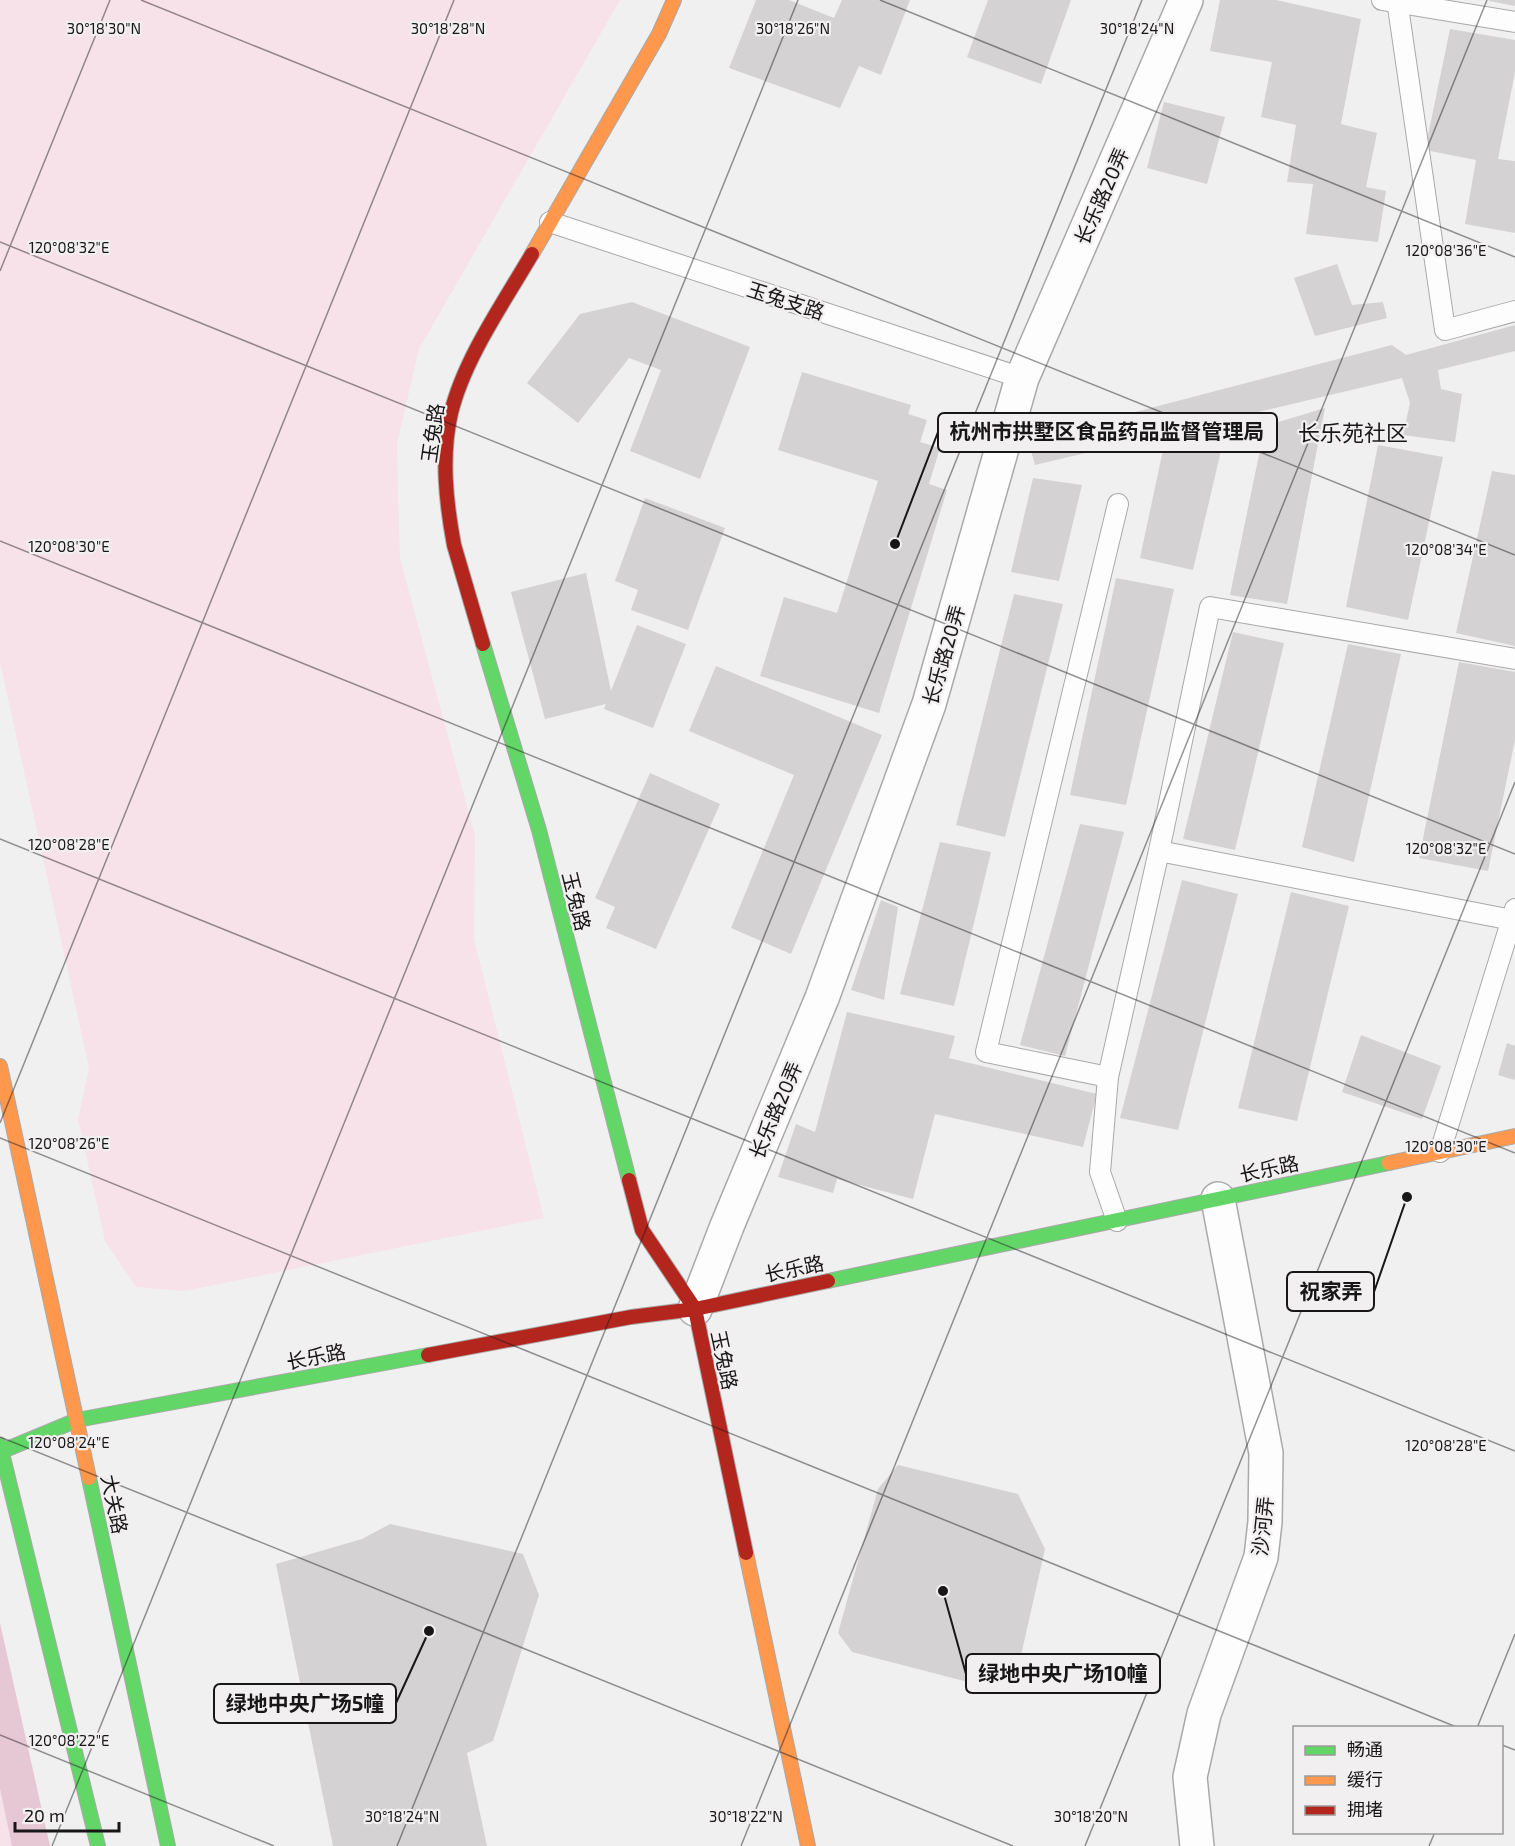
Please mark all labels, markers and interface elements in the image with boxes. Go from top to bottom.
text: 30°18'30"N [67,19,141,37]
text: 30°18'28"N [411,19,485,37]
text: 30°18'26"N [756,19,830,37]
text: 30°18'24"N [1100,19,1174,37]
street label: 长乐路20弄 [1069,144,1133,248]
text: 120°08'32"E [29,238,109,256]
text: 120°08'36"E [1406,241,1486,259]
street label: 玉兔支路 [744,276,828,324]
street label: 玉兔路 [416,402,448,464]
callout: 杭州市拱墅区食品药品监督管理局 [938,413,1277,452]
text: 杭州市拱墅区食品药品监督管理局 [950,418,1265,443]
district label: 长乐苑社区 [1298,419,1408,445]
text: 120°08'30"E [28,537,110,555]
text: 120°08'34"E [1405,540,1487,558]
street label: 长乐路20弄 [917,602,969,708]
text: 120°08'28"E [28,835,110,853]
text: 120°08'32"E [1406,839,1486,857]
street label: 玉兔路 [558,869,596,933]
street label: 长乐路20弄 [744,1058,806,1162]
text: 120°08'26"E [29,1134,109,1152]
text: 120°08'30"E [1405,1137,1487,1155]
street label: 长乐路 [1237,1150,1301,1186]
street label: 长乐路 [762,1250,826,1286]
callout: 祝家弄 [1287,1272,1374,1311]
text: 祝家弄 [1300,1278,1363,1303]
street label: 玉兔路 [707,1328,743,1392]
street label: 长乐路 [284,1338,348,1374]
text: 120°08'24"E [28,1433,110,1451]
text: 120°08'28"E [1405,1436,1487,1454]
street label: 大关路 [97,1472,133,1536]
street label: 沙河弄 [1247,1495,1277,1557]
callout: 绿地中央广场10幢 [966,1654,1160,1693]
text: 绿地中央广场10幢 [978,1660,1148,1685]
callout: 绿地中央广场5幢 [214,1684,396,1723]
text: 绿地中央广场5幢 [226,1690,384,1715]
legend [1293,1726,1503,1834]
text: 120°08'22"E [29,1731,109,1749]
text: 畅通 [1347,1738,1383,1760]
text: 缓行 [1347,1768,1383,1790]
scale bar [15,1795,118,1833]
text: 拥堵 [1347,1798,1383,1820]
text: 20 m [24,1804,65,1826]
text: 30°18'24"N [365,1807,439,1825]
text: 30°18'22"N [709,1807,783,1825]
text: 30°18'20"N [1054,1807,1128,1825]

